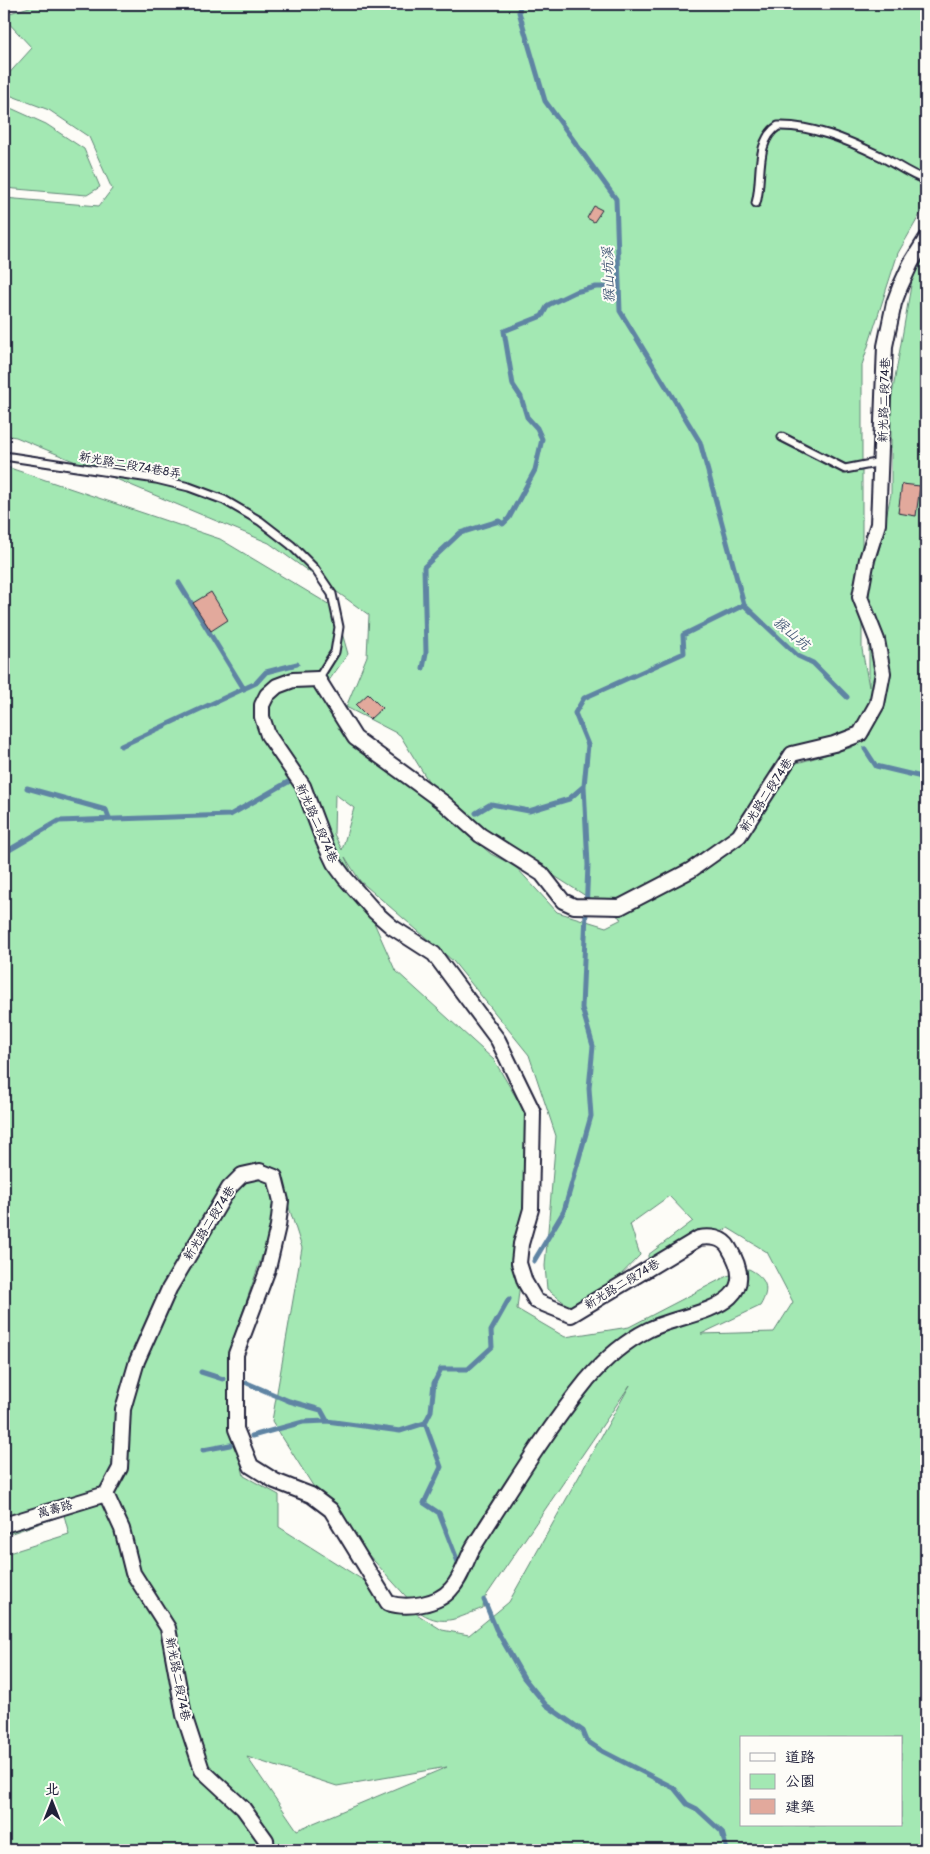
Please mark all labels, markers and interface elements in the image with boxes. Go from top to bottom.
water label: 猴山坑溪 [599,246,618,303]
street label: 新光路二段74巷 [876,357,893,443]
street label: 新光路二段74巷8弄 [78,449,182,482]
water label: 猴山坑 [770,613,815,655]
street label: 新光路二段74巷 [737,755,796,835]
street label: 新光路二段74巷 [292,781,341,865]
street label: 新光路二段74巷 [180,1183,238,1263]
street label: 新光路二段74巷 [582,1256,663,1313]
street label: 萬壽路 [36,1497,75,1522]
street label: 新光路二段74巷 [162,1636,193,1722]
legend [740,1736,902,1826]
text: 道路 [785,1748,815,1767]
text: 公園 [785,1772,815,1791]
north arrow [28,1776,78,1826]
text: 北 [45,1781,59,1798]
text: 建築 [785,1798,815,1817]

